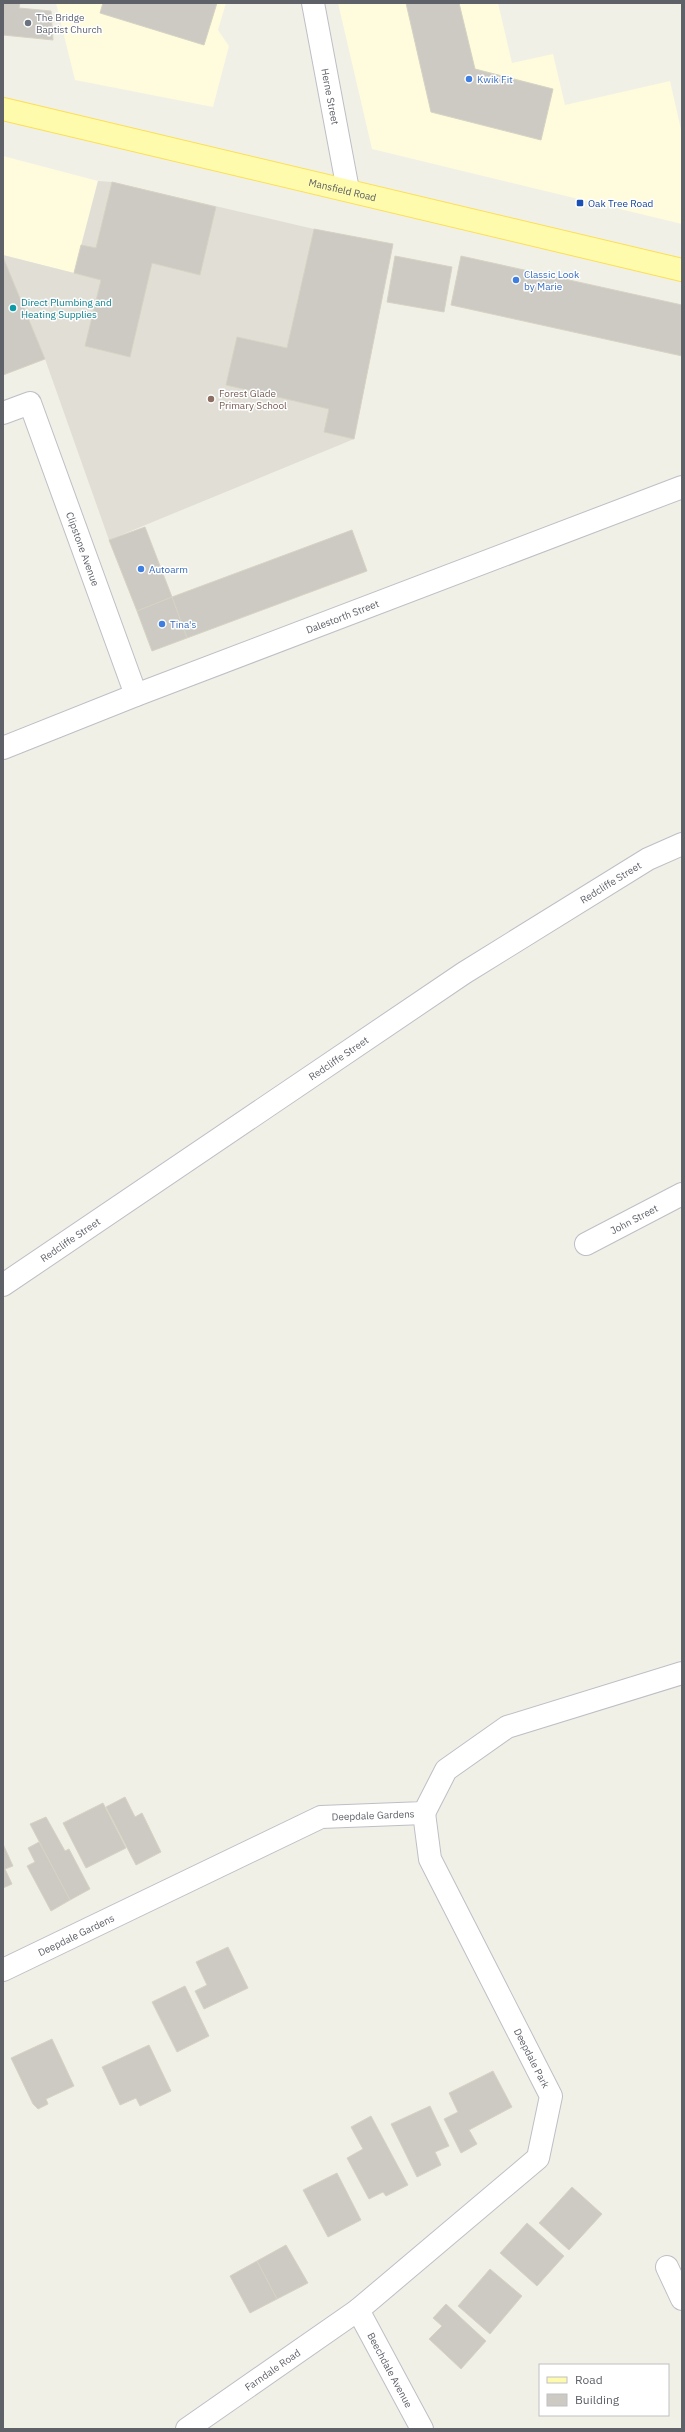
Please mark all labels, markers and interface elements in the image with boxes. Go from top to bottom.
place label: The Bridge Baptist Church [36,11,102,36]
marker: The Bridge Baptist Church [23,18,33,28]
street label: Herne Street [318,67,342,126]
place label: Kwik Fit [477,73,513,86]
marker: Kwik Fit [464,74,474,84]
street label: Mansfield Road [307,176,378,204]
place label: Oak Tree Road [588,197,653,210]
marker: Oak Tree Road [575,198,585,208]
place label: Classic Look by Marie [524,268,580,293]
marker: Classic Look by Marie [511,275,521,285]
place label: Direct Plumbing and Heating Supplies [21,296,112,321]
marker: Direct Plumbing and Heating Supplies [8,303,18,313]
place label: Forest Glade Primary School [219,387,287,412]
marker: Forest Glade Primary School [206,394,216,404]
street label: Clipstone Avenue [63,510,102,588]
place label: Autoarm [149,563,188,576]
marker: Autoarm [136,564,146,574]
street label: Dalestorth Street [304,597,381,637]
place label: Tina's [170,618,197,631]
marker: Tina's [157,619,167,629]
street label: Redcliffe Street [578,859,644,907]
street label: Redcliffe Street [306,1033,372,1083]
street label: John Street [608,1202,661,1237]
street label: Redcliffe Street [38,1215,103,1265]
street label: Deepdale Gardens [331,1807,415,1824]
street label: Deepdale Gardens [36,1911,117,1959]
street label: Deepdale Park [511,2026,553,2091]
street label: Beechdale Avenue [364,2330,415,2410]
street label: Farndale Road [242,2346,303,2394]
legend [539,2364,669,2416]
text: Road [575,2372,603,2387]
text: Building [575,2392,620,2407]

